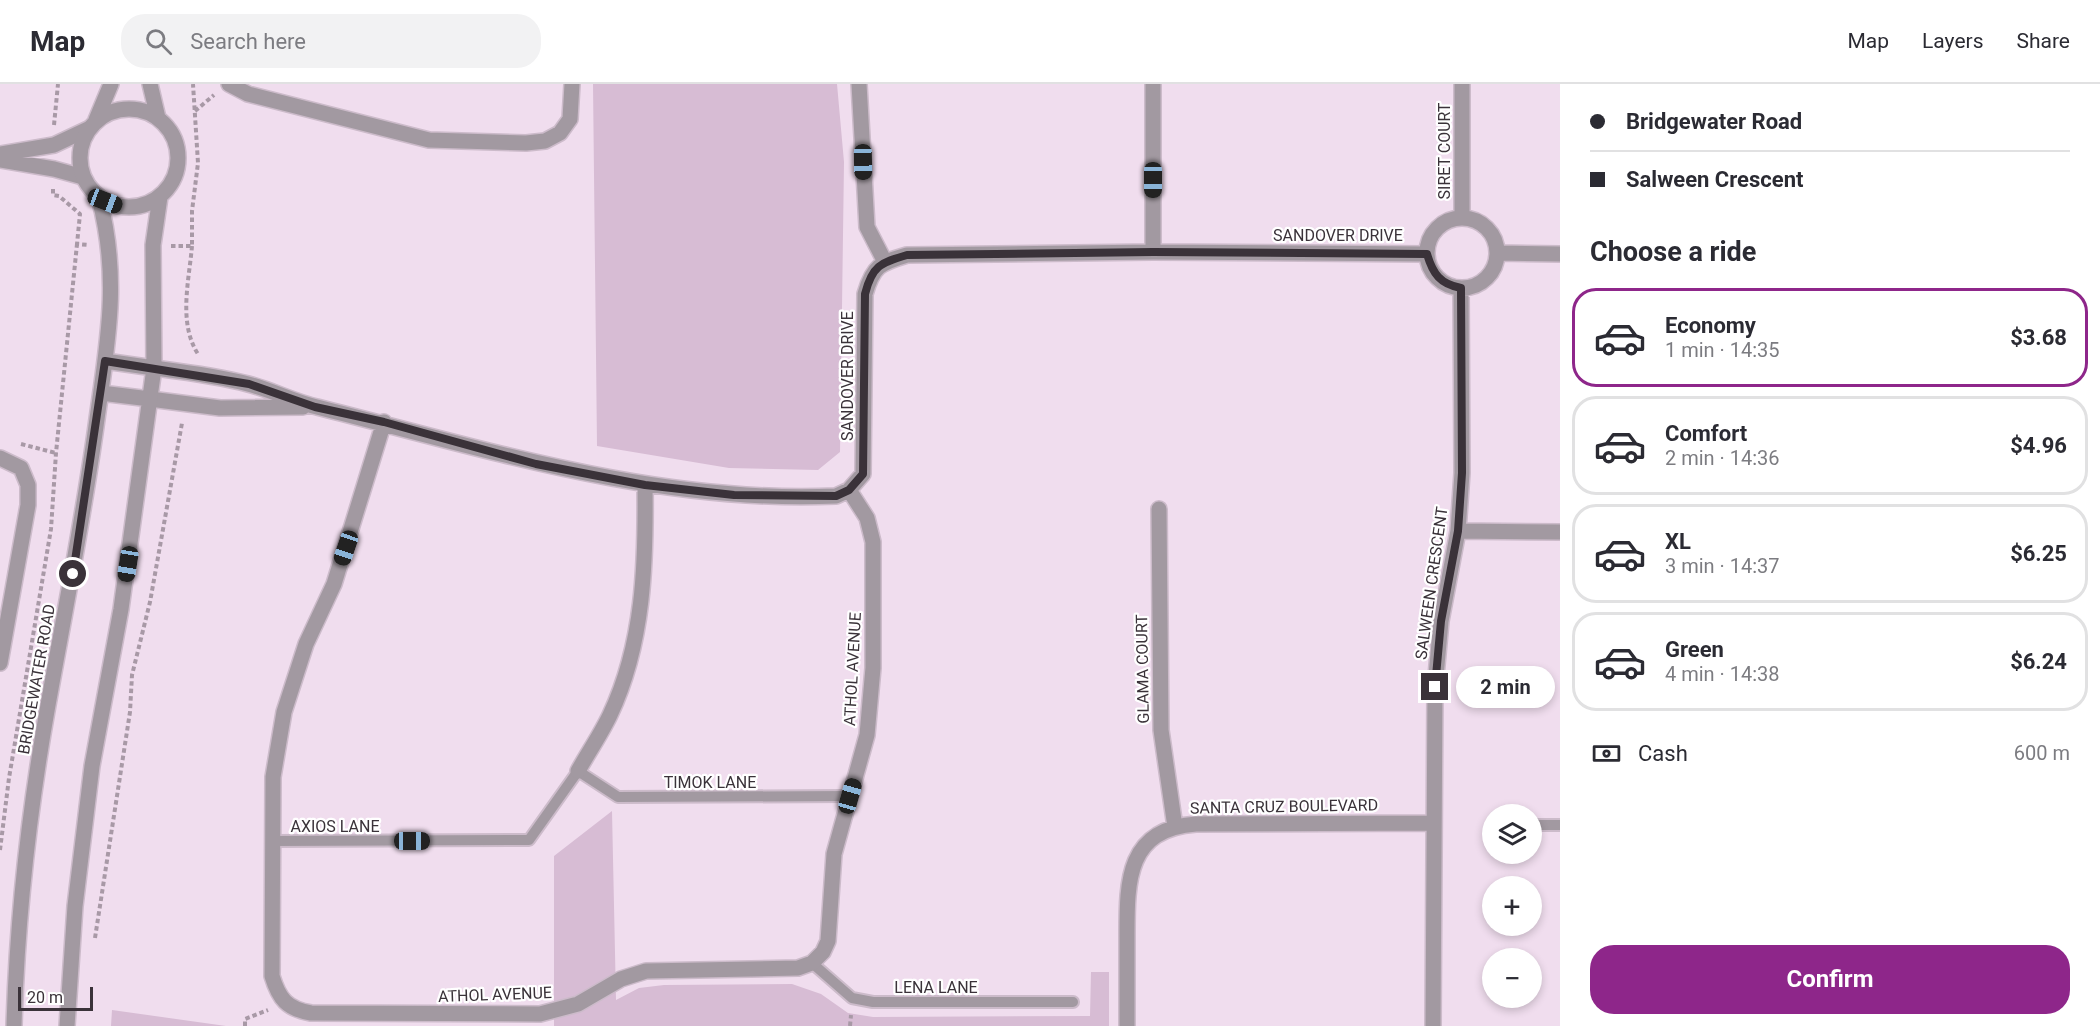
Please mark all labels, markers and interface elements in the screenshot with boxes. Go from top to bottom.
search box [121,14,541,68]
text: Map [30,25,85,58]
icon: search [142,25,175,58]
text: Search here [190,29,306,54]
text: Map [1847,29,1889,53]
text: Layers [1922,29,1983,53]
text: Share [2016,29,2070,53]
street label: SIRET COURT [1435,102,1454,199]
text: Bridgewater Road [1626,109,1802,134]
car [854,144,872,180]
car [1144,162,1162,198]
text: Salween Crescent [1626,167,1803,192]
car [85,186,125,216]
street label: SANDOVER DRIVE [1273,226,1403,245]
text: Choose a ride [1590,236,1756,268]
street label: SANDOVER DRIVE [838,311,857,441]
icon: car [1593,311,1647,365]
text: Economy [1665,313,1756,338]
text: $3.68 [2010,325,2067,350]
text: 1 min · 14:35 [1665,338,1780,362]
icon: car [1593,419,1647,473]
text: Comfort [1665,421,1747,446]
text: $4.96 [2010,433,2067,458]
text: 2 min · 14:36 [1665,446,1780,470]
street label: SALWEEN CRESCENT [1411,505,1452,661]
icon: car [1593,527,1647,581]
car [332,528,360,568]
text: XL [1665,529,1691,554]
text: $6.25 [2010,541,2067,566]
car [116,545,140,583]
text: 3 min · 14:37 [1665,554,1780,578]
route start [59,560,86,587]
street label: BRIDGEWATER ROAD [14,603,59,756]
street label: ATHOL AVENUE [840,612,865,726]
street label: GLAMA COURT [1132,614,1153,724]
icon: car [1593,635,1647,689]
text: Green [1665,637,1724,662]
text: $6.24 [2010,649,2067,674]
text: 4 min · 14:38 [1665,662,1780,686]
callout: 2 min [1456,666,1555,708]
route end [1421,673,1448,700]
text: 2 min [1480,675,1531,699]
icon: cash [1590,737,1623,770]
text: Cash [1638,741,1688,766]
text: 600 m [2014,741,2070,765]
street label: TIMOK LANE [664,773,756,792]
car [836,776,864,816]
street label: SANTA CRUZ BOULEVARD [1190,795,1378,818]
map controls [1482,804,1542,1008]
button: layers [1482,804,1542,864]
street label: AXIOS LANE [290,817,380,836]
car [394,832,430,850]
button: + [1482,876,1542,936]
button: Confirm [1590,945,2070,1014]
button: − [1482,948,1542,1008]
street label: LENA LANE [894,978,978,997]
street label: ATHOL AVENUE [438,983,552,1006]
scale bar [18,984,93,1012]
text: 20 m [27,988,63,1007]

